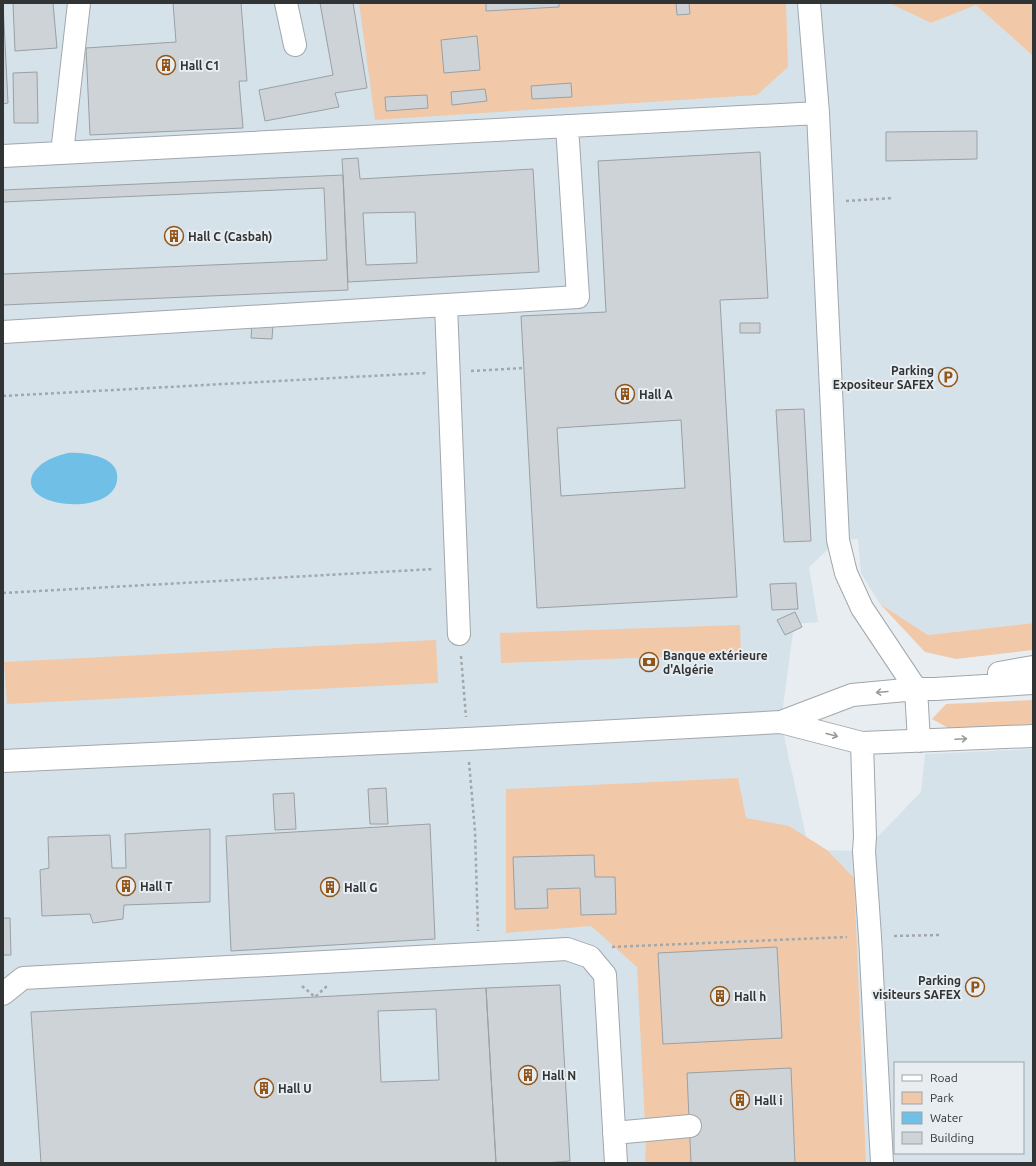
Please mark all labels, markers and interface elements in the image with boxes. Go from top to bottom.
building icon: Hall C1 [155,54,177,76]
place label: Hall C1 [180,59,220,72]
building icon: Hall C (Casbah) [163,225,185,247]
place label: Hall C (Casbah) [188,230,272,244]
place label: Parking Expositeur SAFEX [833,364,934,391]
parking icon: Parking Expositeur SAFEX [937,366,959,388]
building icon: Hall A [614,383,636,405]
place label: Hall A [639,388,673,401]
place label: Banque extérieure d'Algérie [663,649,768,676]
bank icon: Banque extérieure d'Algérie [638,651,660,673]
one-way arrow [876,688,889,696]
one-way arrow [825,732,838,739]
one-way arrow [954,736,967,743]
building icon: Hall T [115,875,137,897]
building icon: Hall G [319,876,341,898]
place label: Hall T [140,880,173,893]
place label: Hall G [344,881,378,894]
place label: Parking visiteurs SAFEX [873,974,961,1001]
parking icon: Parking visiteurs SAFEX [964,976,986,998]
building icon: Hall h [709,985,731,1007]
place label: Hall h [734,990,766,1003]
legend [894,1062,1024,1154]
building icon: Hall N [517,1064,539,1086]
place label: Hall N [542,1069,576,1082]
text: Road [930,1071,958,1084]
building icon: Hall U [253,1077,275,1099]
place label: Hall U [278,1082,312,1095]
building icon: Hall i [729,1089,751,1111]
text: Park [930,1091,954,1104]
place label: Hall i [754,1094,783,1107]
text: Water [930,1111,963,1124]
text: Building [930,1131,974,1144]

